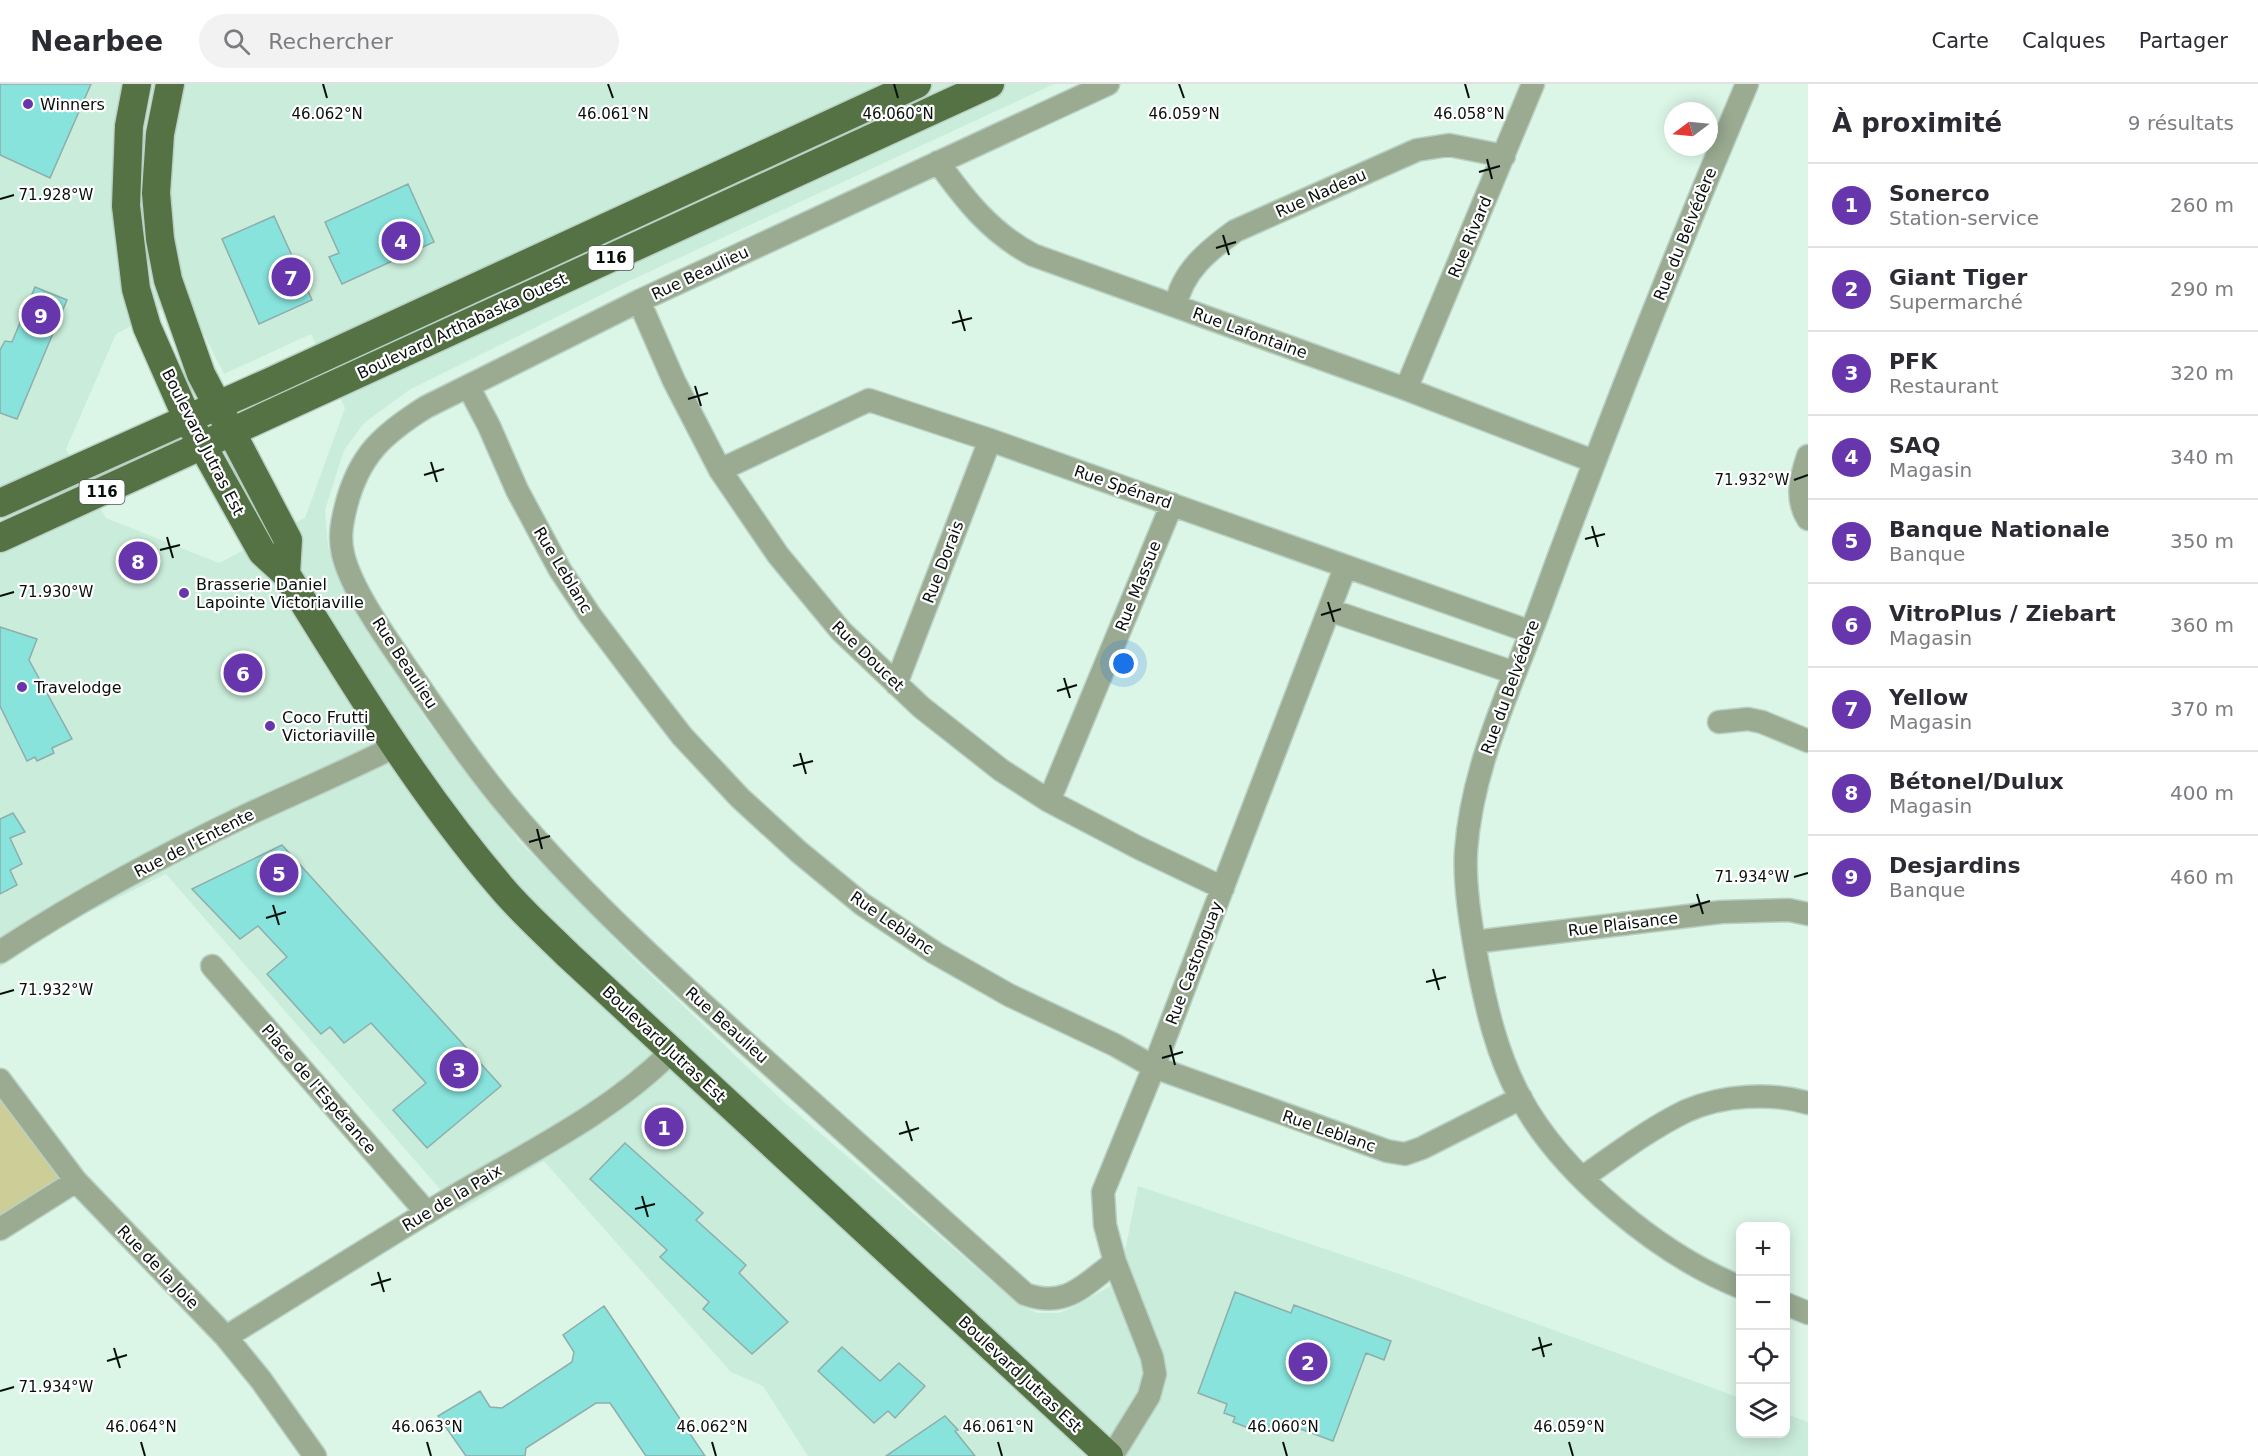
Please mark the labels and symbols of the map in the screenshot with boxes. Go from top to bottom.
place label: Winners [40,95,105,114]
marker: Winners [21,97,35,111]
north arrow [1664,102,1718,156]
text: 46.062°N [291,105,363,123]
text: 46.061°N [577,105,649,123]
text: 46.060°N [862,105,934,123]
text: 46.059°N [1148,105,1220,123]
text: 46.058°N [1433,105,1505,123]
street label: Rue Nadeau [1273,165,1369,221]
street label: Rue du Belvédère [1650,165,1720,303]
text: 71.928°W [19,186,94,204]
street label: Rue Rivard [1444,193,1496,281]
pin: 4 [382,218,420,264]
street label: Rue Beaulieu [648,242,752,304]
road number: 116 [588,246,634,270]
pin: 7 [272,254,310,300]
street label: Boulevard Arthabaska Ouest [354,269,570,383]
pin: 9 [22,292,60,338]
street label: Rue Lafontaine [1190,304,1310,362]
street label: Boulevard Jutras Est [158,366,248,518]
street label: Rue Spénard [1072,461,1174,513]
text: 71.932°W [1715,471,1790,489]
road number: 116 [80,480,124,504]
street label: Rue Dorais [919,518,967,606]
street label: Rue Leblanc [530,523,596,617]
pin: 8 [118,538,158,584]
street label: Rue Massue [1111,538,1165,634]
place label: Brasserie Daniel Lapointe Victoriaville [196,575,364,612]
text: 71.930°W [19,583,94,601]
marker: Brasserie Daniel Lapointe Victoriaville [177,586,191,600]
street label: Rue Beaulieu [368,614,442,712]
street label: Rue Doucet [828,617,908,695]
street label: Rue du Belvédère [1477,617,1543,757]
your location [1109,649,1138,678]
pin: 6 [224,650,262,696]
place label: Travelodge [33,678,122,697]
marker: Travelodge [15,680,29,694]
place label: Coco Frutti Victoriaville [282,708,375,745]
marker: Coco Frutti Victoriaville [263,719,277,733]
street label: Rue de l'Entente [131,805,257,881]
pin: 5 [260,850,298,896]
text: 71.934°W [1715,868,1790,886]
street label: Rue Leblanc [847,887,937,959]
street label: Rue Castonguay [1162,899,1226,1027]
street label: Rue Plaisance [1567,908,1679,940]
text: 71.932°W [19,981,94,999]
street label: Boulevard Jutras Est [598,982,730,1106]
street label: Rue Beaulieu [682,983,772,1067]
street label: Place de l'Espérance [258,1020,380,1158]
pin: 3 [440,1046,478,1092]
pin: 1 [644,1104,684,1150]
street label: Rue Leblanc [1280,1106,1378,1156]
street label: Rue de la Paix [399,1161,505,1235]
street label: Rue de la Joie [113,1221,203,1313]
street label: Boulevard Jutras Est [954,1312,1086,1436]
pin: 2 [1288,1340,1328,1384]
text: 71.934°W [19,1378,94,1396]
text: 46.064°N [105,1418,177,1436]
text: 46.063°N [391,1418,463,1436]
text: 46.062°N [676,1418,748,1436]
text: 46.061°N [962,1418,1034,1436]
text: 46.060°N [1247,1418,1319,1436]
text: 46.059°N [1533,1418,1605,1436]

